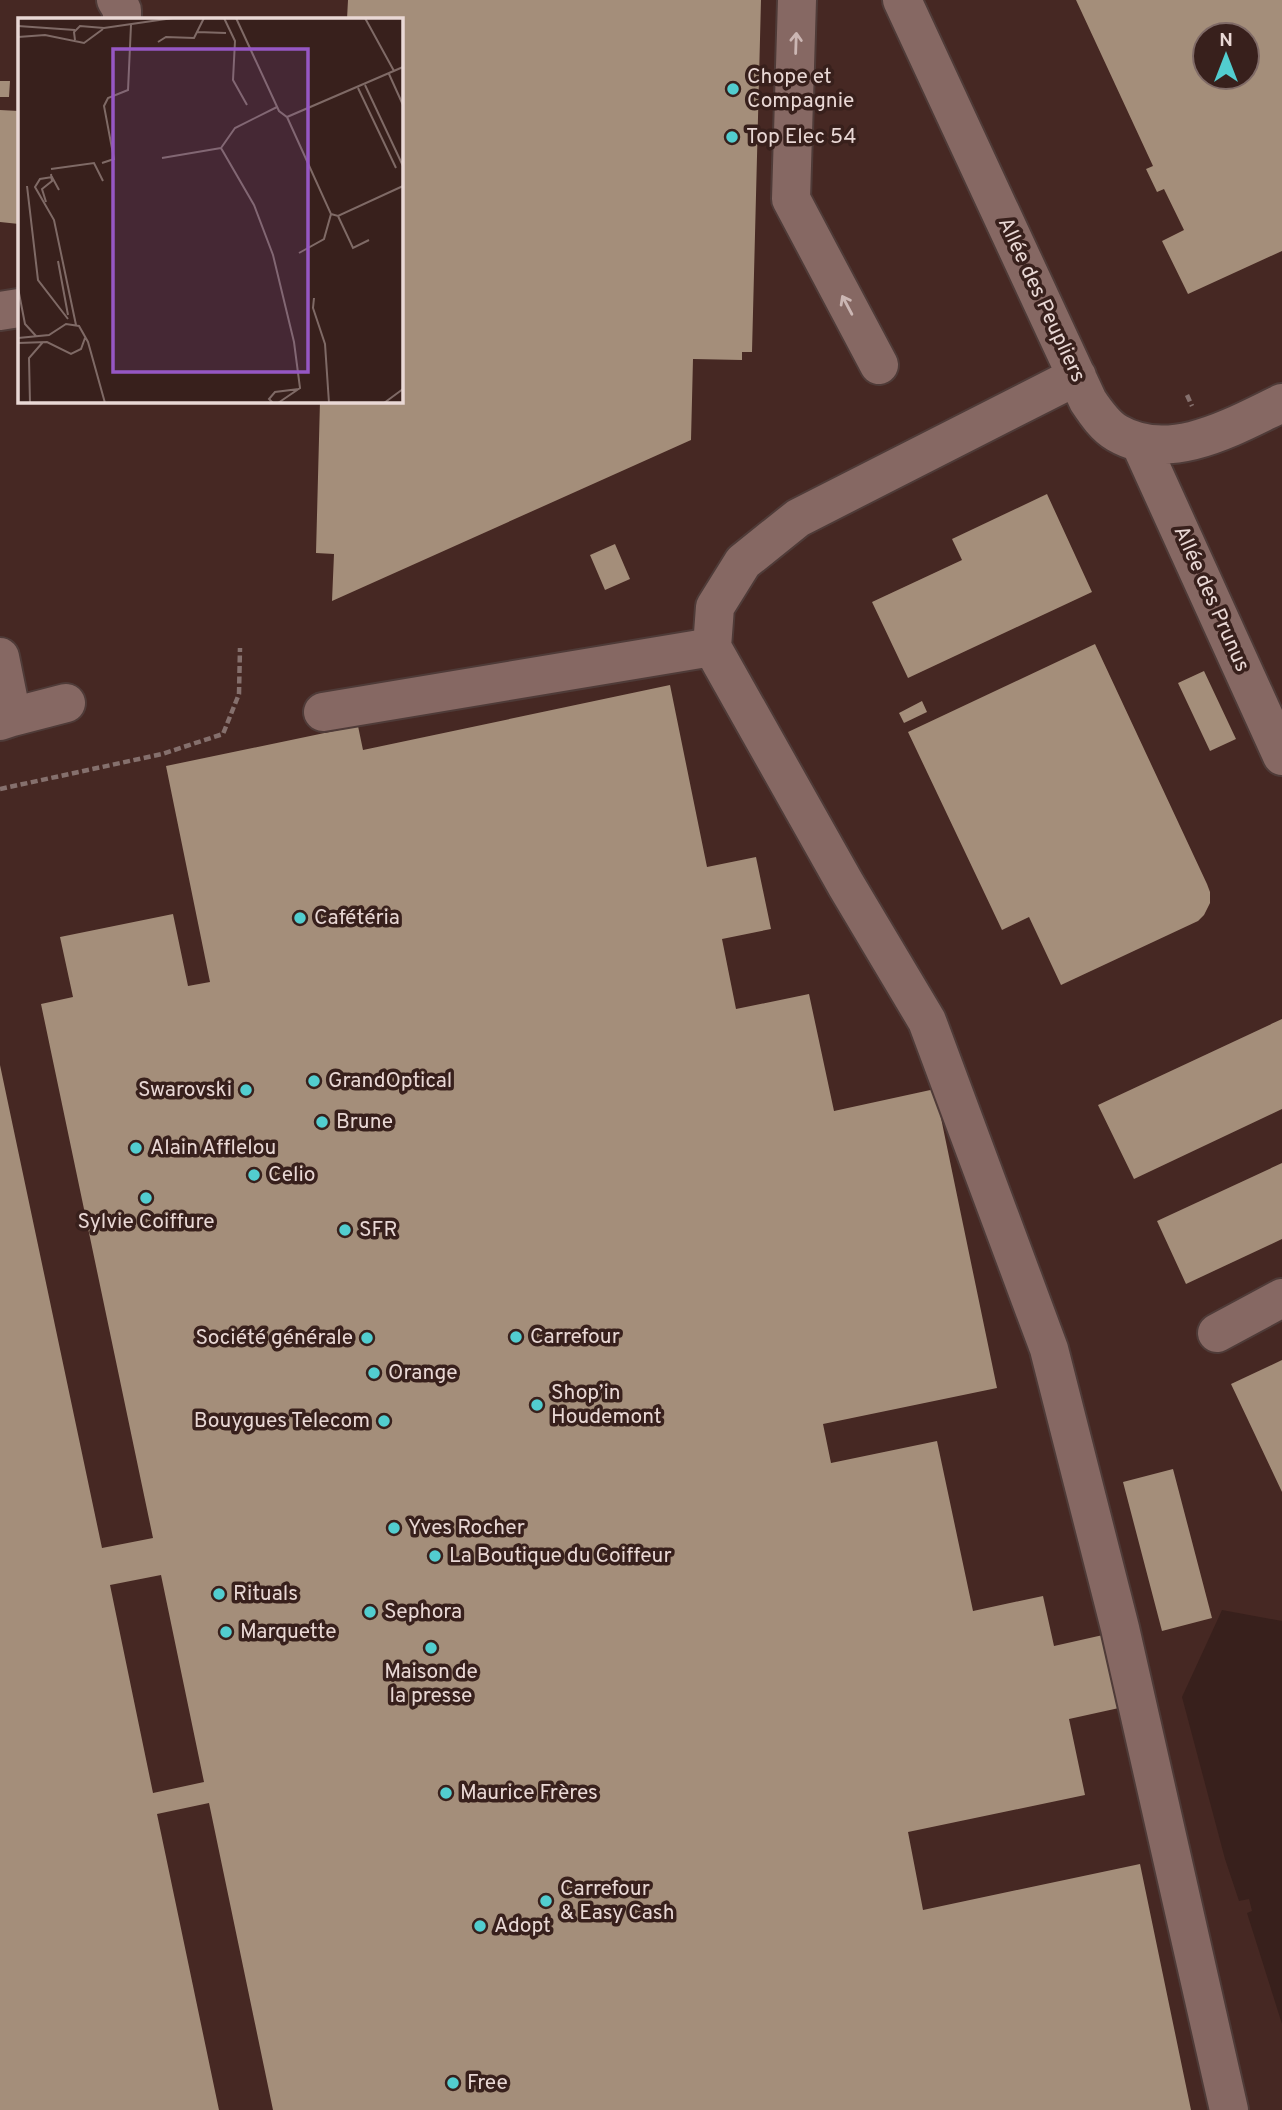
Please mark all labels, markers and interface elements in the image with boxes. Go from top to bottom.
inset map [18,18,402,402]
north arrow [1191,21,1261,91]
text: N [1219,29,1233,53]
one-way arrow [789,31,802,54]
place label: Chope et Compagnie [747,64,854,115]
marker: Chope et Compagnie [725,81,741,97]
place label: Top Elec 54 [746,124,856,151]
marker: Top Elec 54 [724,129,740,145]
street label: Allée des Peupliers [991,213,1091,387]
one-way arrow [840,295,853,316]
street label: Allée des Prunus [1167,522,1255,676]
place label: Cafétéria [314,905,400,932]
marker: Cafétéria [292,910,308,926]
place label: GrandOptical [328,1068,452,1095]
marker: GrandOptical [306,1073,322,1089]
place label: Swarovski [138,1077,232,1104]
marker: Swarovski [238,1082,254,1098]
place label: Brune [336,1109,393,1136]
marker: Brune [314,1114,330,1130]
place label: Alain Afflelou [150,1135,276,1162]
marker: Alain Afflelou [128,1140,144,1156]
place label: Celio [268,1162,316,1189]
marker: Celio [246,1167,262,1183]
marker: Sylvie Coiffure [138,1190,154,1206]
place label: Sylvie Coiffure [78,1209,214,1236]
place label: SFR [359,1217,397,1244]
marker: SFR [337,1222,353,1238]
place label: Carrefour [530,1324,620,1351]
place label: Société générale [196,1325,353,1352]
marker: Carrefour [508,1329,524,1345]
marker: Société générale [359,1330,375,1346]
place label: Orange [388,1360,458,1387]
marker: Orange [366,1365,382,1381]
place label: Shop’in Houdemont [551,1380,662,1431]
marker: Shop’in Houdemont [529,1397,545,1413]
place label: Bouygues Telecom [194,1408,370,1435]
marker: Bouygues Telecom [376,1413,392,1429]
place label: Yves Rocher [408,1515,525,1542]
marker: Yves Rocher [386,1520,402,1536]
place label: La Boutique du Coiffeur [449,1543,672,1570]
marker: La Boutique du Coiffeur [427,1548,443,1564]
place label: Rituals [233,1581,298,1608]
marker: Rituals [211,1586,227,1602]
place label: Sephora [384,1599,462,1626]
marker: Sephora [362,1604,378,1620]
place label: Marquette [240,1619,337,1646]
marker: Marquette [218,1624,234,1640]
marker: Maison de la presse [423,1640,439,1656]
place label: Maison de la presse [384,1659,478,1710]
place label: Maurice Frères [460,1780,598,1807]
marker: Maurice Frères [438,1785,454,1801]
place label: Carrefour & Easy Cash [560,1876,675,1927]
marker: Carrefour & Easy Cash [538,1893,554,1909]
place label: Adopt [494,1913,551,1940]
marker: Adopt [472,1918,488,1934]
place label: Free [467,2070,508,2097]
marker: Free [445,2075,461,2091]

